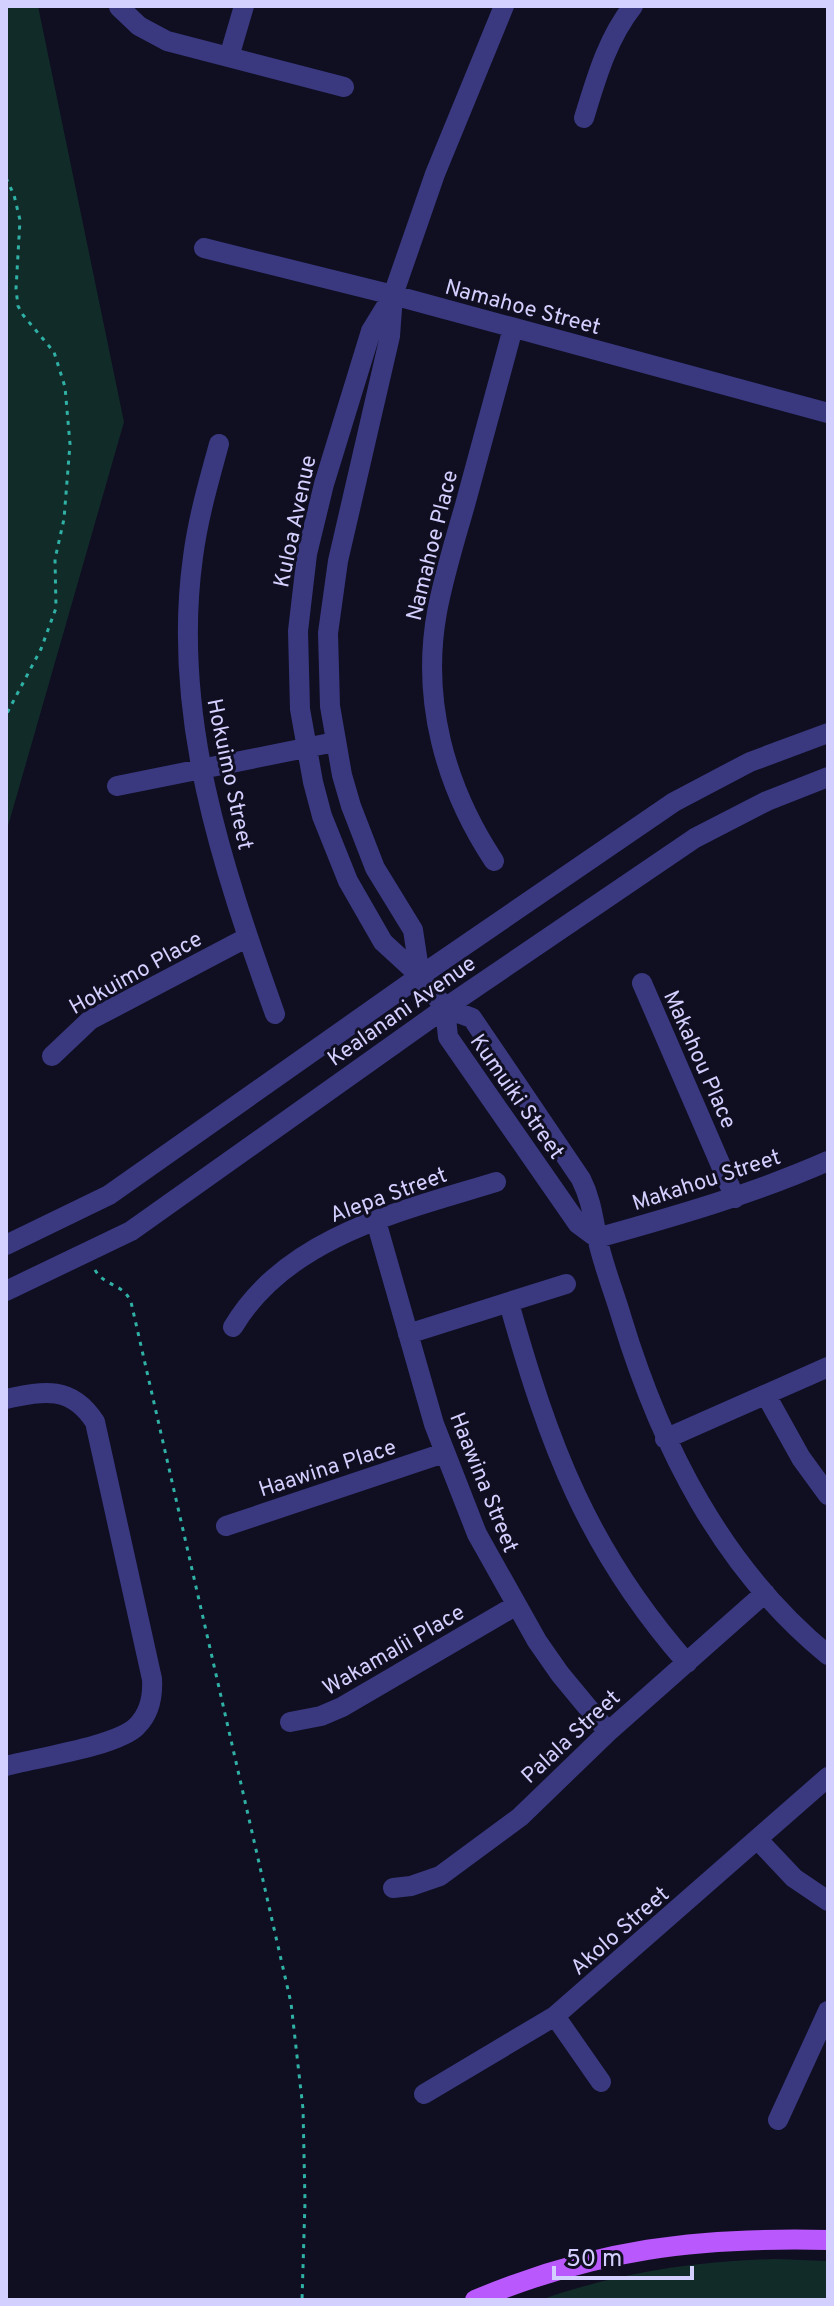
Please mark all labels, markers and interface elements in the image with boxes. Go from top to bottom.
street label: Namahoe Street [442,275,603,342]
street label: Kuloa Avenue [269,453,324,590]
street label: Namahoe Place [402,468,465,624]
street label: Hokuimo Street [199,696,258,853]
street label: Hokuimo Place [65,927,207,1022]
street label: Kealanani Avenue [323,951,482,1073]
street label: Makahou Place [656,987,741,1133]
street label: Kumuiki Street [463,1030,569,1165]
street label: Makahou Street [629,1145,784,1218]
street label: Alepa Street [327,1163,451,1230]
street label: Haawina Street [442,1409,523,1557]
street label: Haawina Place [256,1434,400,1504]
street label: Wakamalii Place [318,1600,470,1703]
street label: Palala Street [517,1685,627,1790]
street label: Akolo Street [566,1882,676,1982]
scale bar [554,2230,692,2280]
text: 50 m [566,2245,622,2275]

